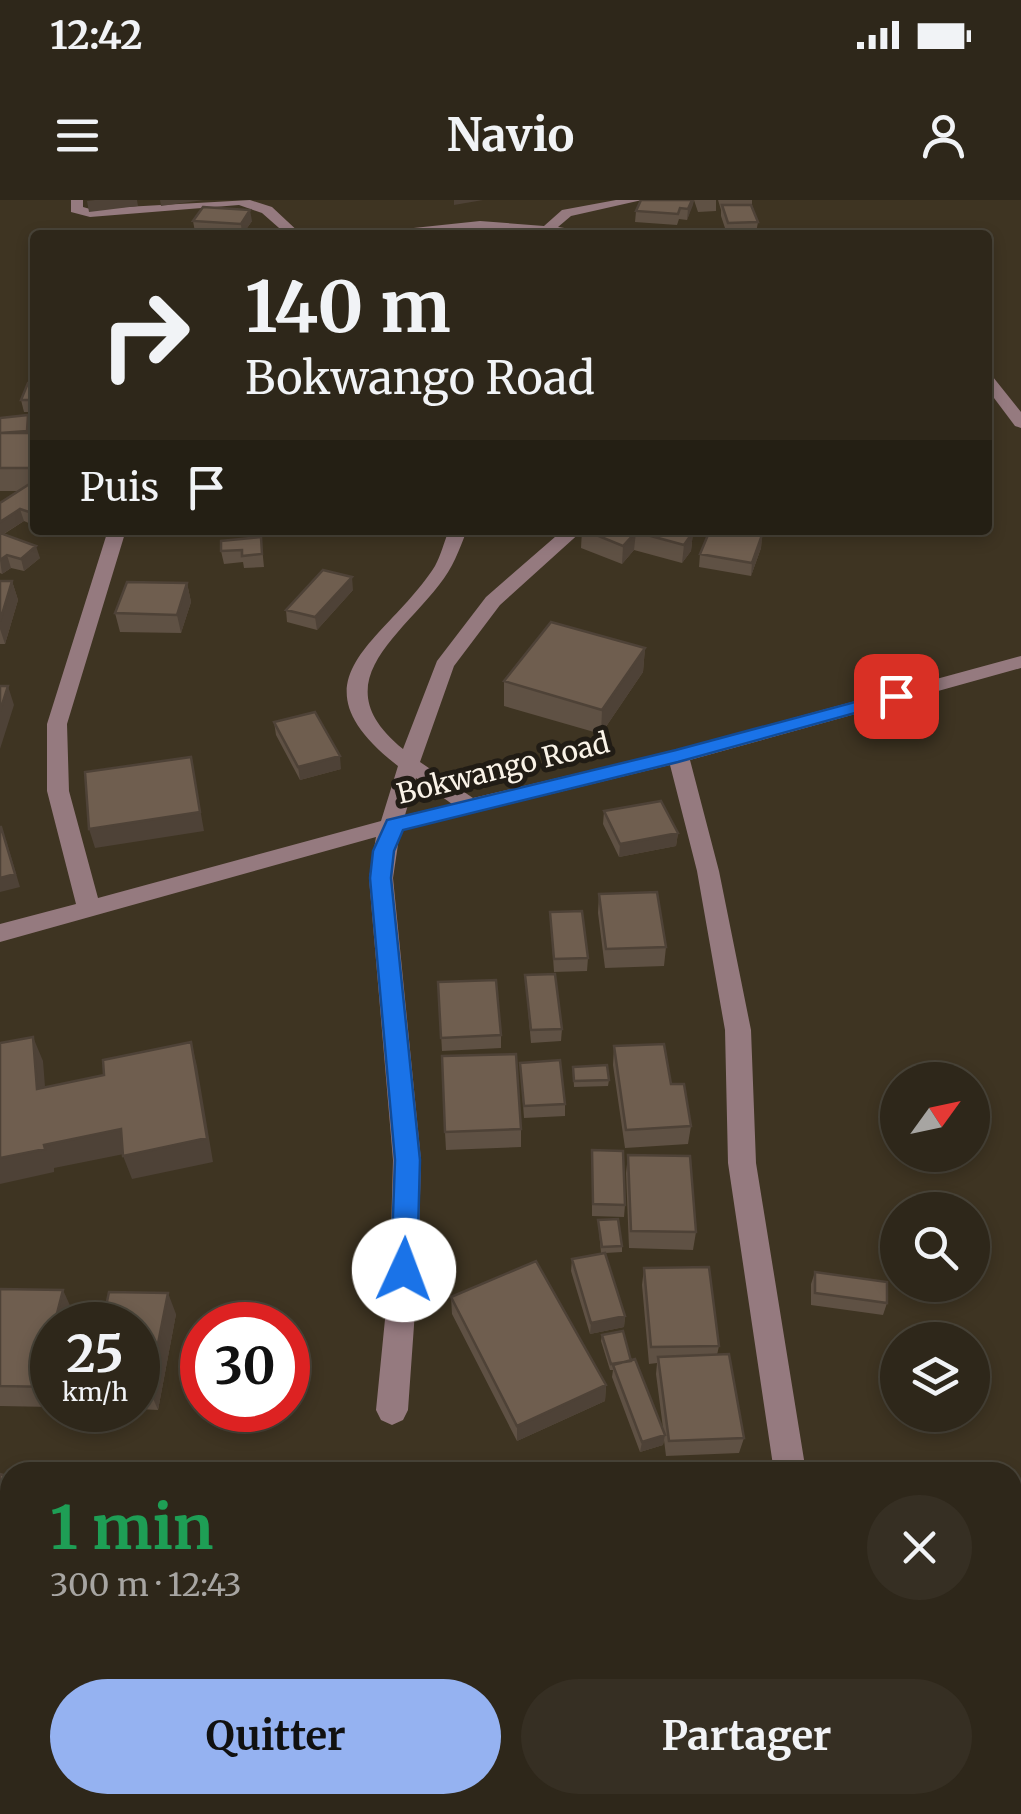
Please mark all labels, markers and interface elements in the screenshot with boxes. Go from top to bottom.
text: 12:42 [50,12,142,59]
text: Navio [447,107,574,163]
icon: menu [50,108,105,163]
icon: person [916,108,971,163]
text: 140 m [245,263,451,351]
icon: right [80,270,210,400]
text: Bokwango Road [245,350,595,406]
icon: arrive [179,460,234,515]
text: Puis [80,464,159,511]
pin [854,654,939,739]
icon: arrive [869,669,924,724]
street label: Bokwango Road [393,724,613,812]
north arrow [880,1062,990,1172]
map controls [880,1062,990,1432]
button: search [880,1192,990,1302]
position arrow [352,1218,456,1322]
speed limit sign: 30 [180,1302,310,1432]
button: layers [880,1322,990,1432]
text: 25 [66,1323,124,1386]
text: km/h [62,1376,128,1408]
text: 1 min [50,1490,213,1565]
button: close [867,1495,972,1600]
text: 300 m · 12:43 [50,1565,241,1605]
button: Quitter [50,1679,501,1794]
button: Partager [521,1679,972,1794]

